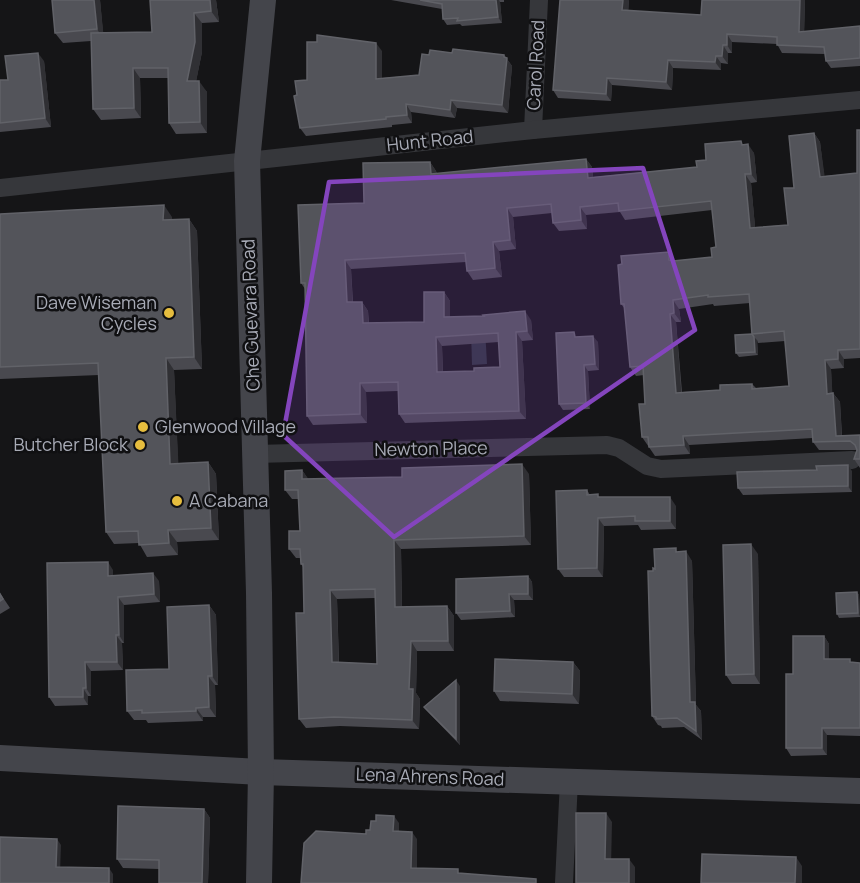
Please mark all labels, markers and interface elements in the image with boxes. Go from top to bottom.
street label: Carol Road [521,19,549,111]
street label: Hunt Road [385,124,475,156]
street label: Che Guevara Road [235,239,265,392]
place label: Dave Wiseman Cycles [36,290,157,335]
marker: Dave Wiseman Cycles [162,306,176,320]
place label: Glenwood Village [155,414,296,438]
marker: Glenwood Village [136,420,150,434]
place label: Butcher Block [13,432,129,456]
street label: Newton Place [374,435,488,461]
marker: Butcher Block [133,438,147,452]
place label: A Cabana [189,488,268,512]
marker: A Cabana [170,494,184,508]
street label: Lena Ahrens Road [355,761,505,791]

